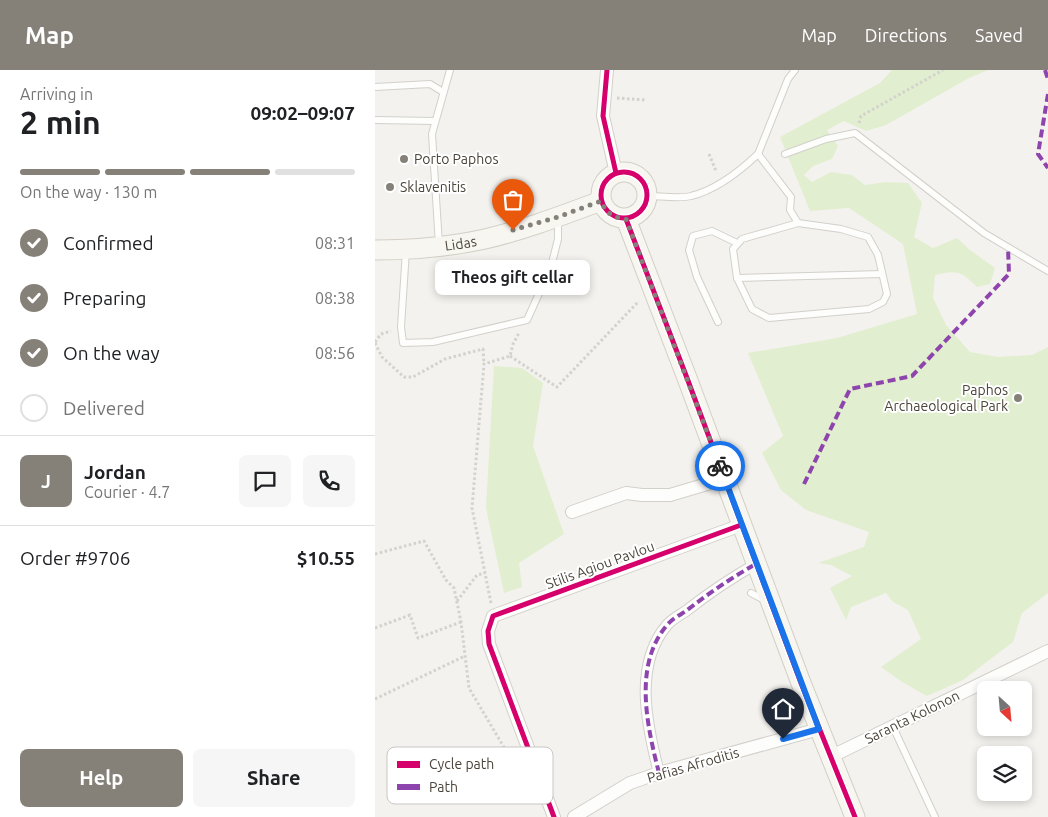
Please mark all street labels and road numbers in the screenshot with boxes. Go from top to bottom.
street label: Lidas [444,233,478,254]
street label: Stilis Agiou Pavlou [543,538,657,592]
street label: Saranta Kolonon [862,687,962,747]
street label: Pafias Afroditis [645,744,741,786]

